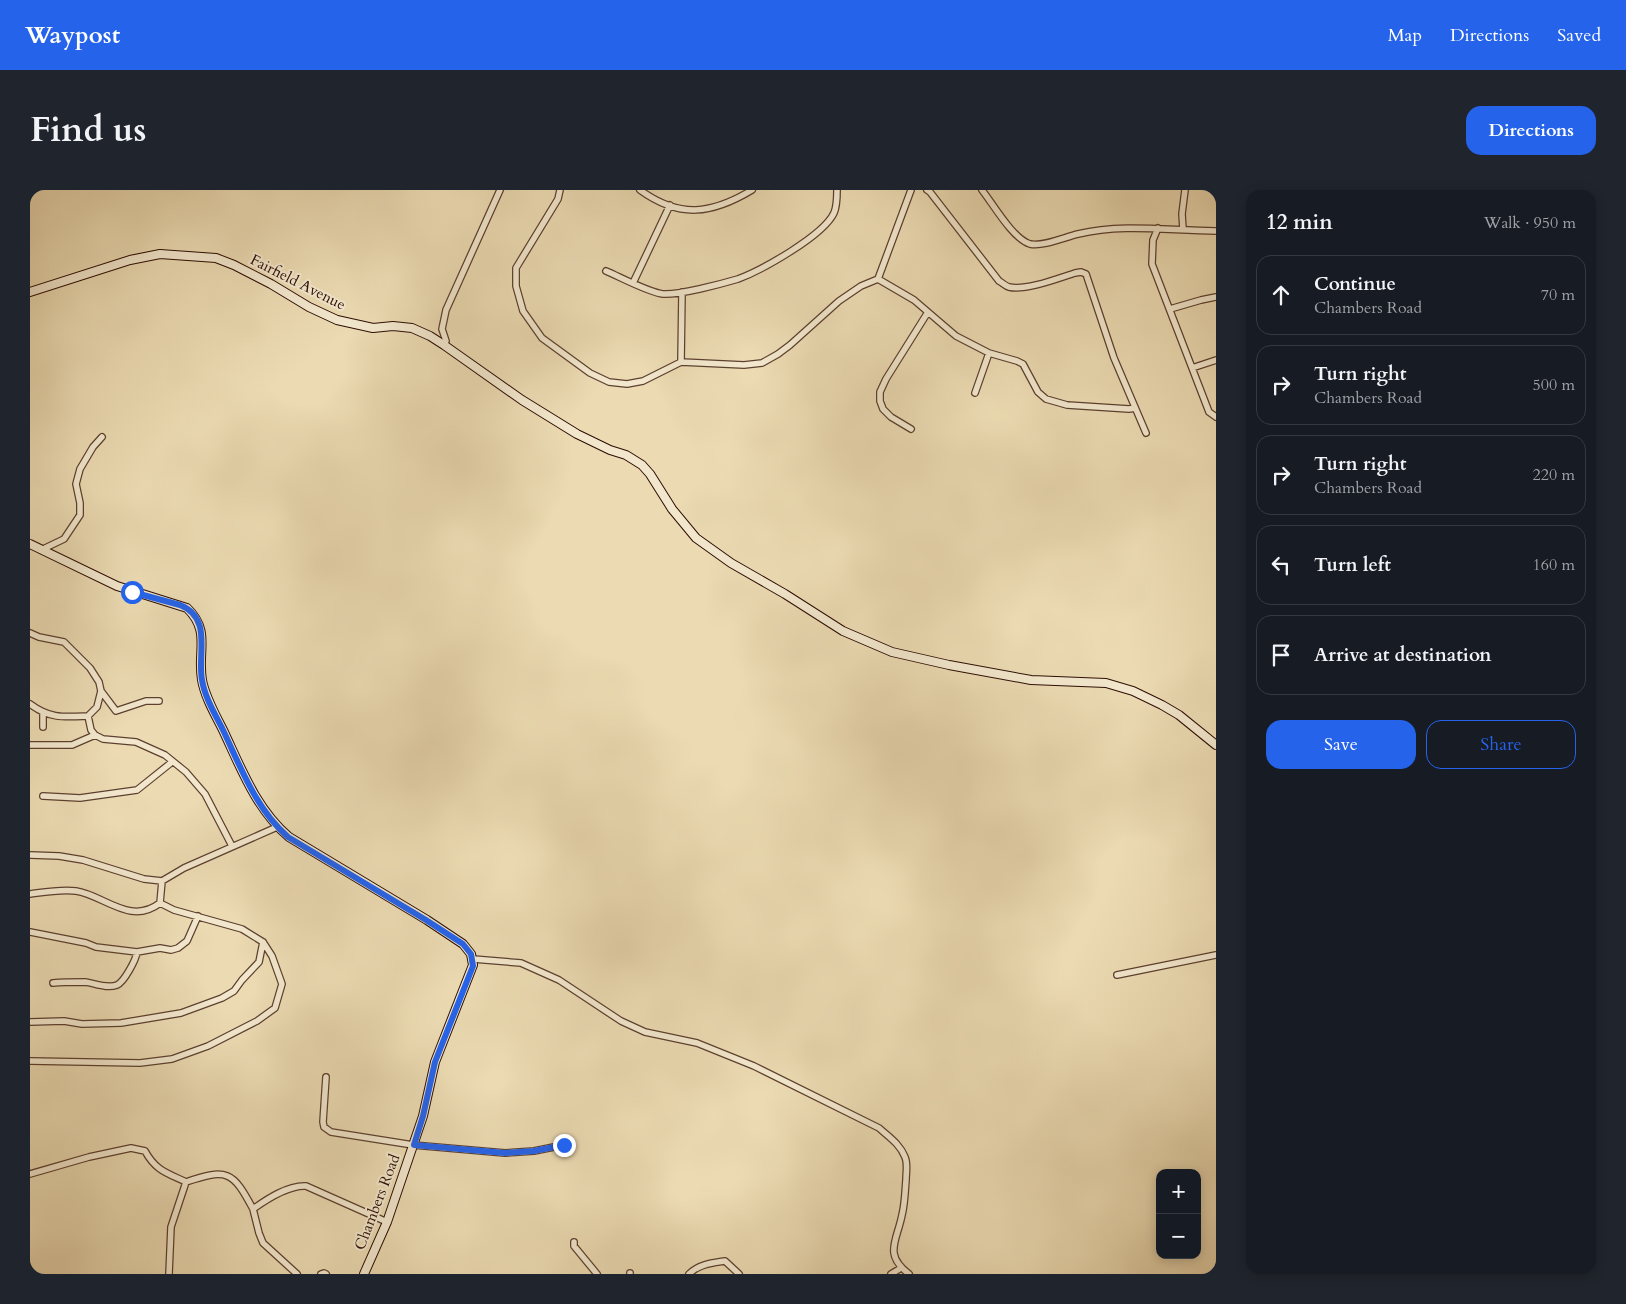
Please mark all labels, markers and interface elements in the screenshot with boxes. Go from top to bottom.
text: Waypost [25,19,120,52]
text: Map [1388,23,1422,48]
text: Directions [1450,23,1529,48]
text: Saved [1557,23,1601,48]
text: Find us [30,106,146,154]
button: Directions [1466,106,1596,155]
text: 12 min [1266,208,1333,237]
text: Walk · 950 m [1484,212,1576,234]
street label: Fairfield Avenue [247,249,349,315]
text: Continue [1314,271,1396,297]
icon: ahead [1267,281,1295,309]
text: 70 m [1541,284,1575,306]
text: Chambers Road [1314,297,1422,319]
text: Turn right [1314,361,1406,387]
icon: right [1267,371,1295,399]
text: 500 m [1533,374,1575,396]
text: Chambers Road [1314,387,1422,409]
text: Turn right [1314,451,1406,477]
icon: right [1267,461,1295,489]
text: 220 m [1533,464,1575,486]
text: Chambers Road [1314,477,1422,499]
icon: left [1267,551,1295,579]
text: Turn left [1314,552,1391,578]
text: 160 m [1533,554,1575,576]
route start [121,581,144,604]
icon: arrive [1267,641,1295,669]
text: Arrive at destination [1314,642,1491,668]
button: Save [1266,720,1416,769]
button: Share [1426,720,1576,769]
route end [553,1134,576,1157]
street label: Chambers Road [350,1151,404,1253]
map controls [1156,1169,1201,1259]
button: + [1156,1169,1201,1214]
button: − [1156,1214,1201,1259]

